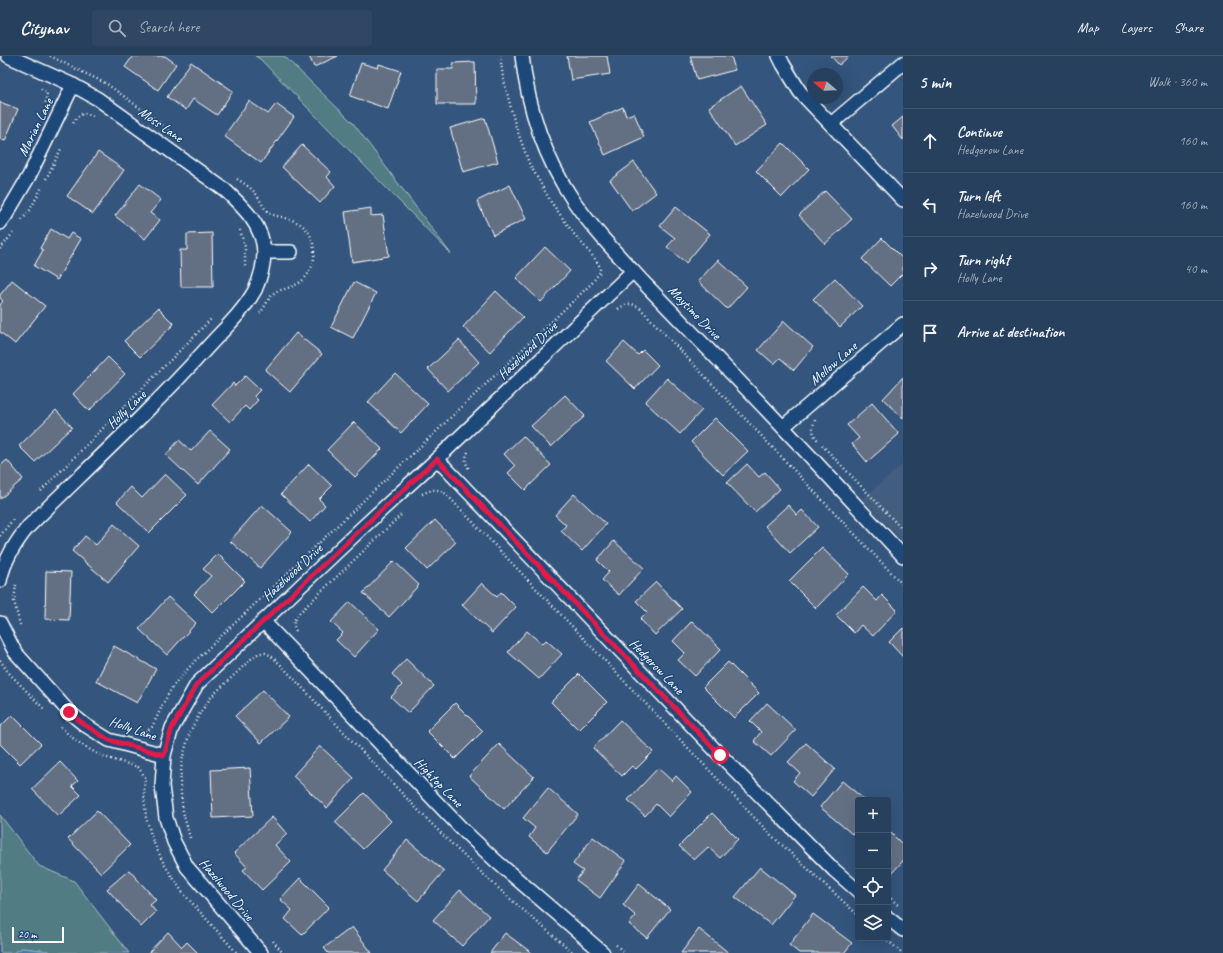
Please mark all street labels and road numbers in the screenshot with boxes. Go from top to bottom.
street label: Marian Lane [14,94,57,159]
street label: Moss Lane [135,103,187,147]
street label: Maytime Drive [665,282,726,344]
street label: Hazelwood Drive [494,317,562,383]
street label: Mellow Lane [806,337,862,389]
street label: Holly Lane [103,386,151,432]
street label: Hazelwood Drive [259,539,327,605]
street label: Hedgerow Lane [626,635,688,699]
street label: Holly Lane [107,713,160,745]
street label: Hightop Lane [411,754,468,812]
street label: Hazelwood Drive [196,855,259,925]

